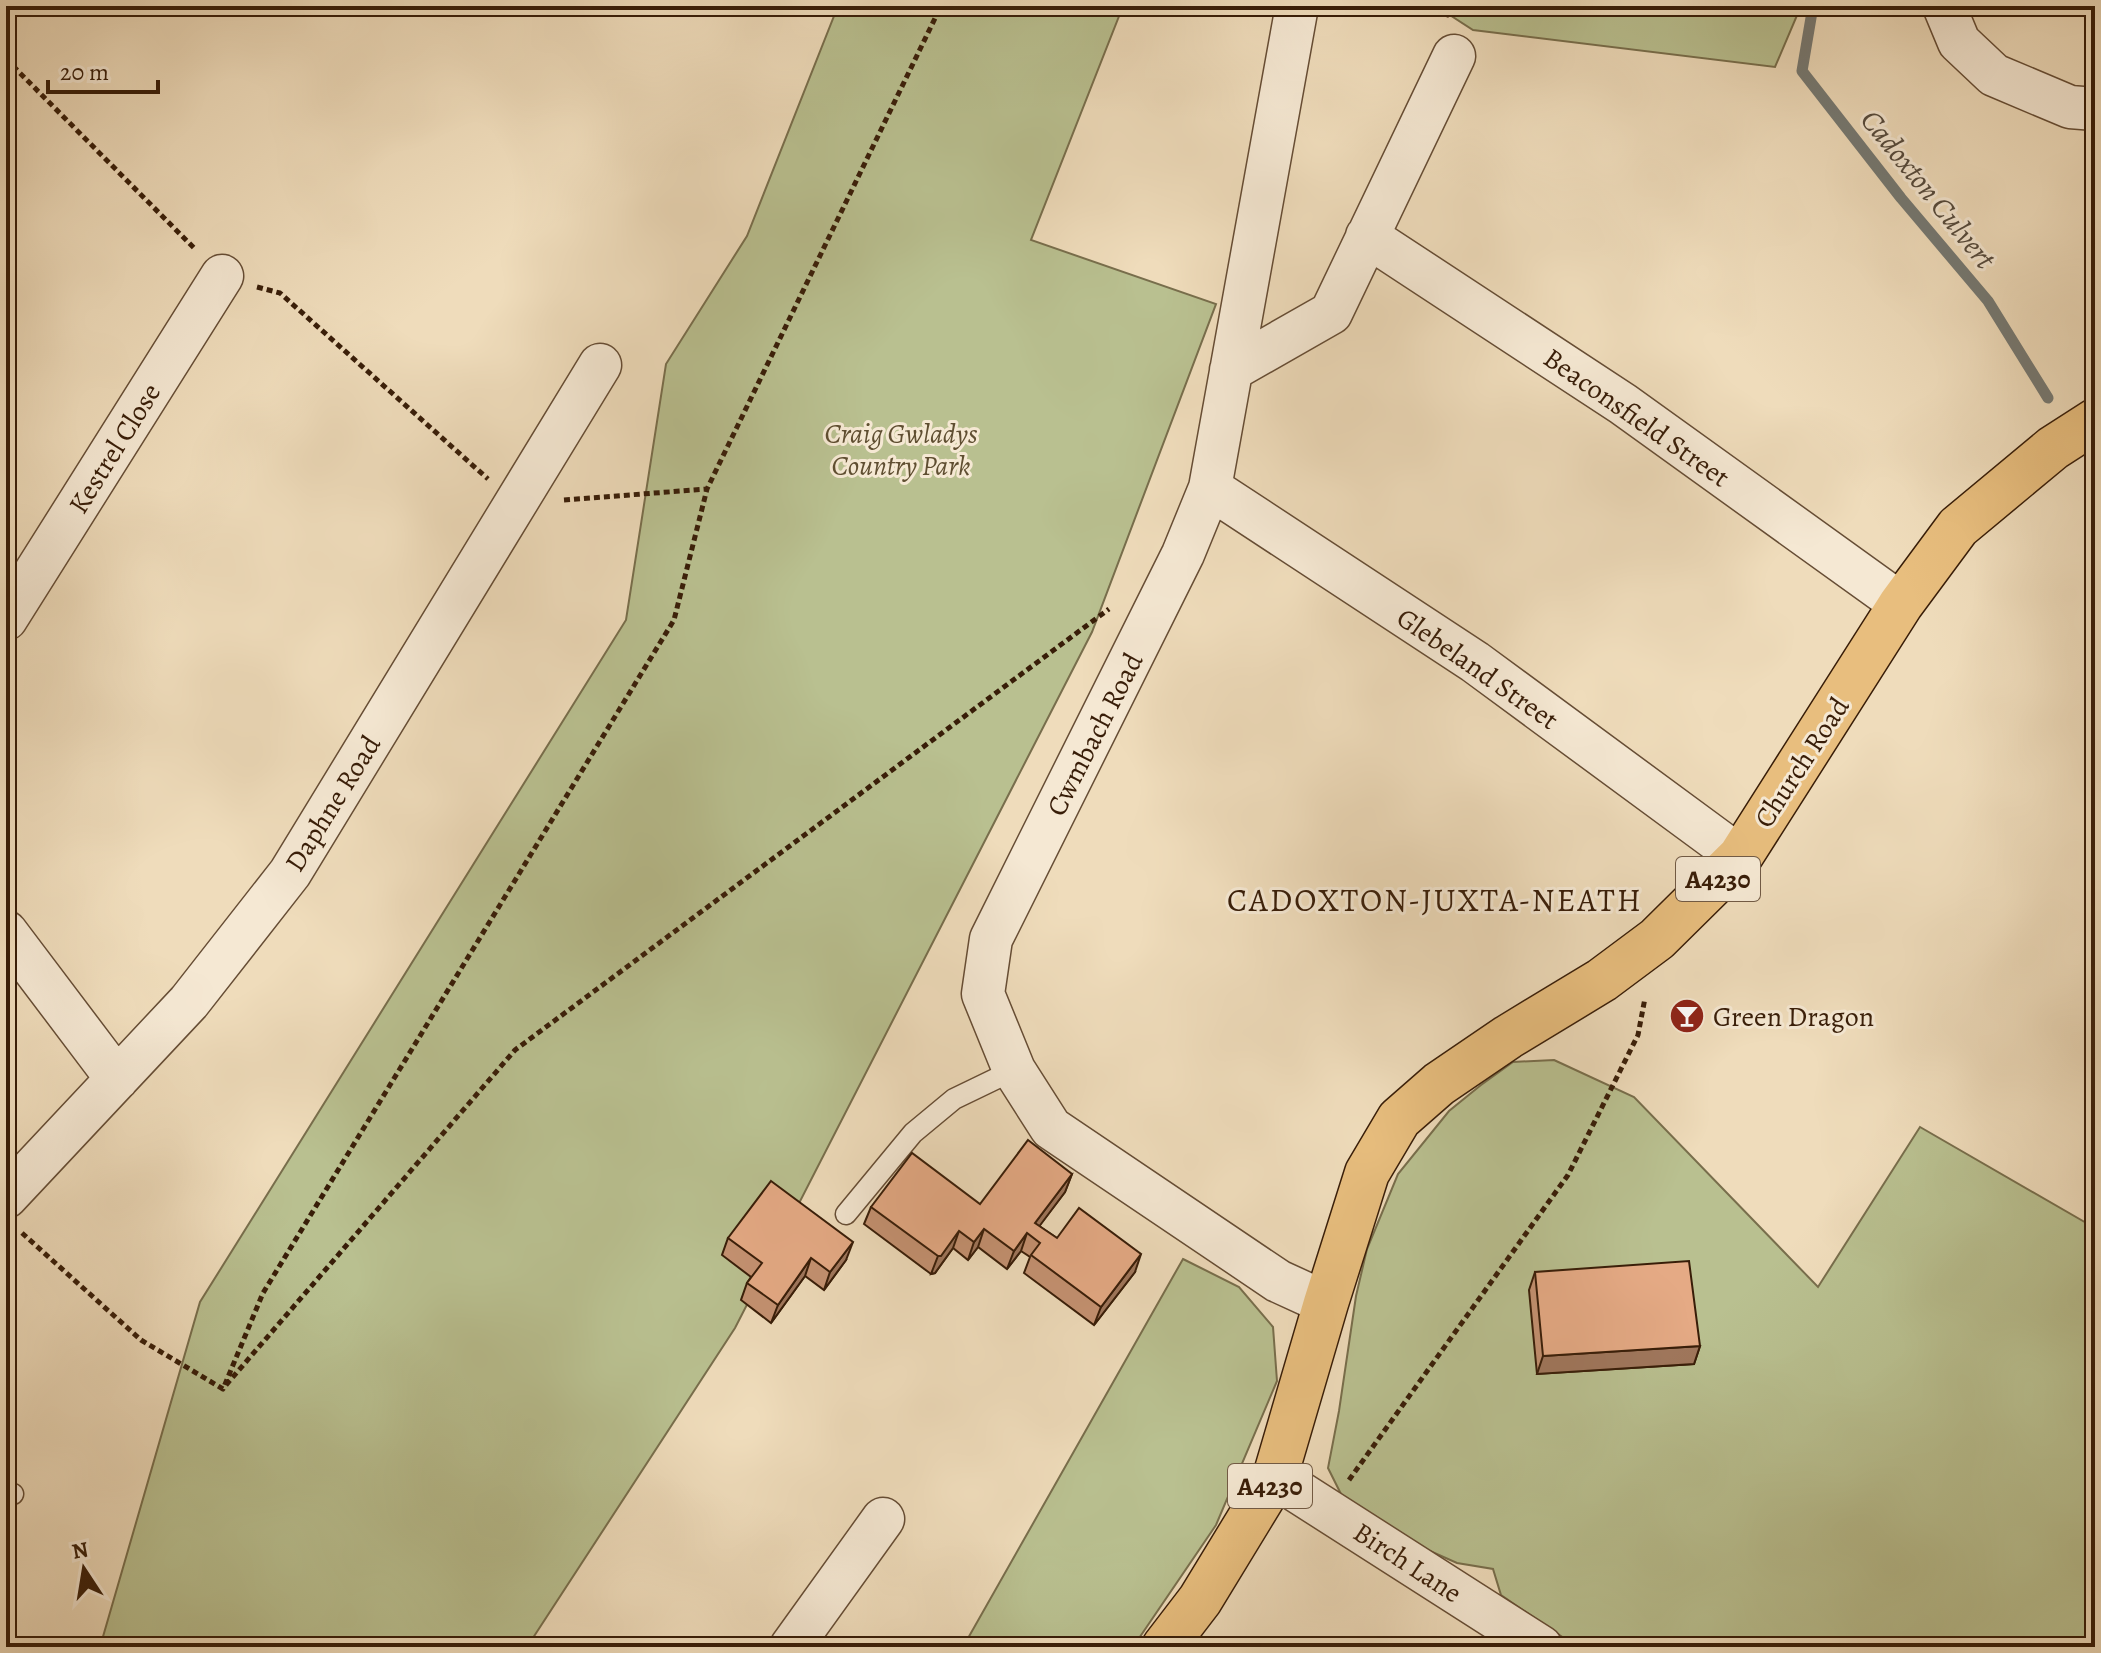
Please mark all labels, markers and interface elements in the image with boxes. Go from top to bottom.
scale bar [48,44,158,94]
text: 20 m [60,56,109,88]
water label: Cadoxton Culvert [1852,101,2005,278]
street label: Beaconsfield Street [1536,339,1737,496]
street label: Kestrel Close [60,376,170,521]
park label: Craig Gwladys Country Park [824,415,978,485]
street label: Glebeland Street [1389,599,1566,739]
street label: Cwmbach Road [1038,646,1153,822]
street label: Church Road [1745,689,1859,835]
street label: Daphne Road [276,727,390,879]
road number: A4230 [1676,857,1760,901]
district label: CADOXTON-JUXTA-NEATH [1227,878,1643,922]
bar icon: Green Dragon [1668,997,1706,1035]
place label: Green Dragon [1713,998,1874,1036]
road number: A4230 [1228,1464,1312,1508]
street label: Birch Lane [1346,1514,1469,1612]
north arrow [44,1529,124,1609]
text: N [69,1534,91,1567]

